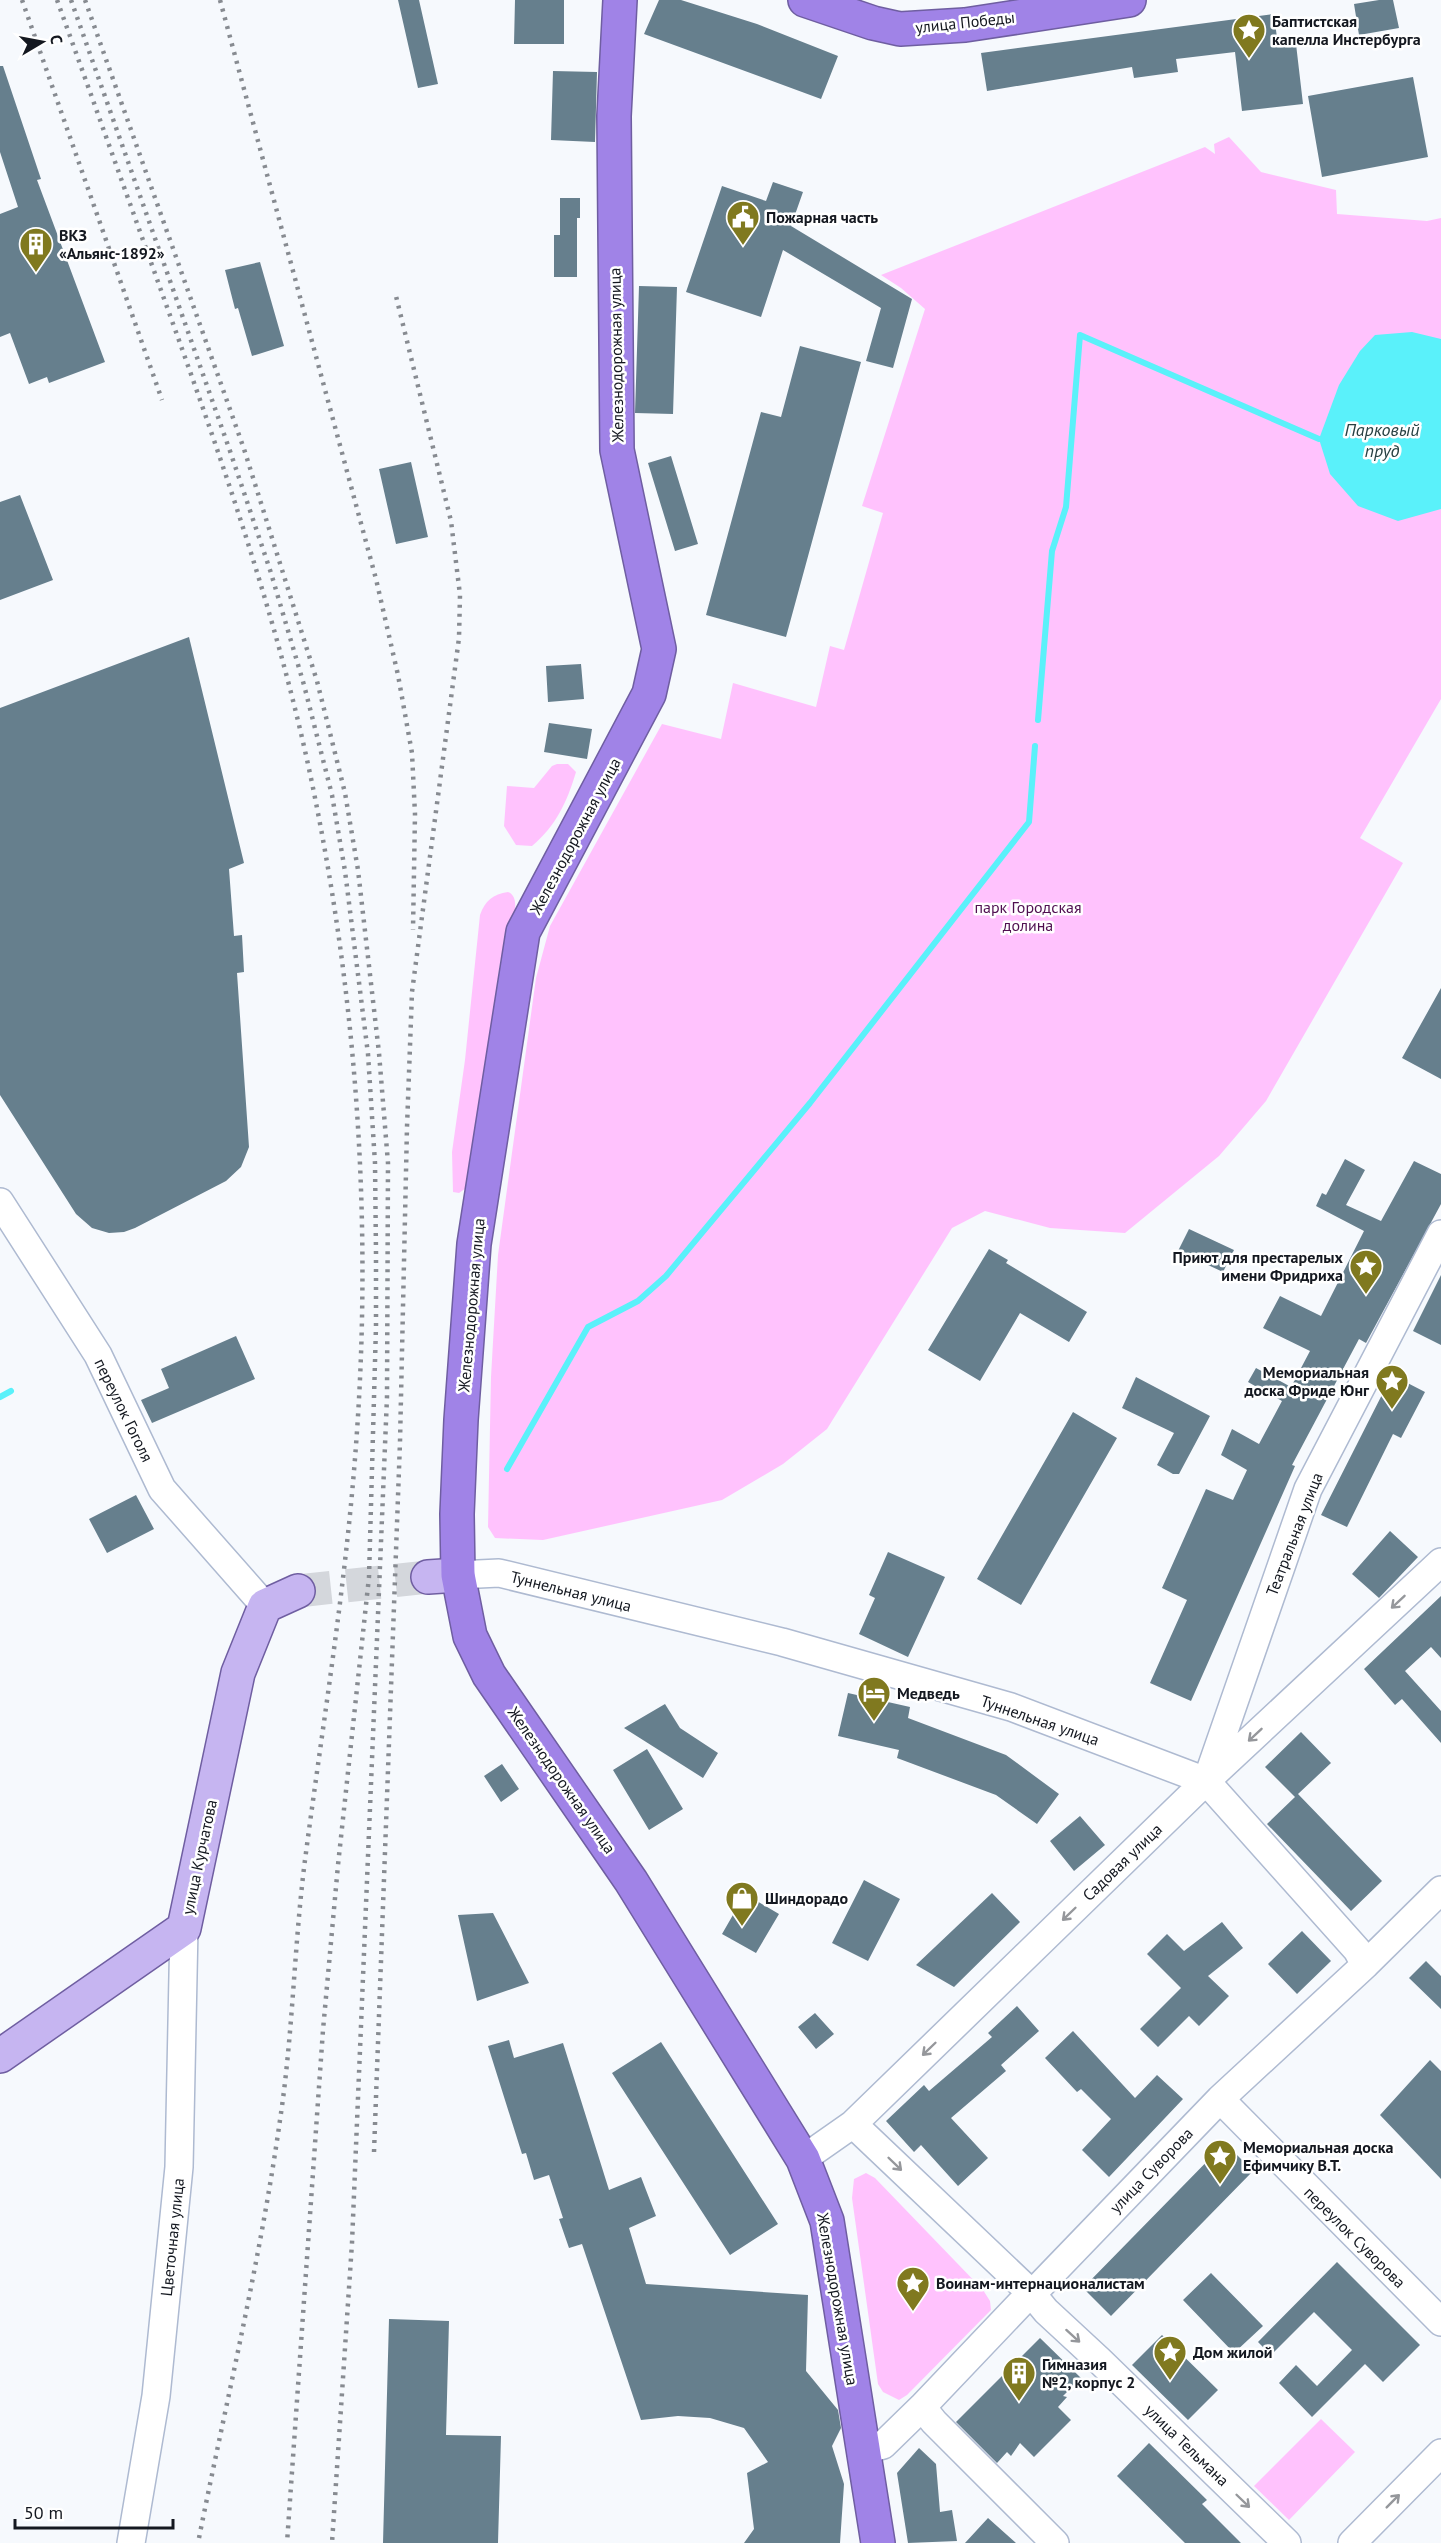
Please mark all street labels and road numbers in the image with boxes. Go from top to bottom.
street label: улица Победы [914,7,1016,37]
street label: Железнодорожная улица [604,268,628,443]
street label: Железнодорожная улица [525,754,625,919]
street label: Железнодорожная улица [453,1217,489,1394]
street label: переулок Гоголя [90,1355,158,1465]
street label: Театральная улица [1261,1470,1327,1598]
street label: Туннельная улица [508,1566,634,1616]
street label: Туннельная улица [978,1690,1102,1750]
street label: Железнодорожная улица [503,1702,620,1857]
street label: улица Курчатова [177,1798,221,1916]
street label: Садовая улица [1078,1819,1166,1905]
street label: улица Суворова [1105,2123,1197,2217]
street label: Цветочная улица [156,2177,188,2297]
street label: переулок Суворова [1300,2182,1410,2292]
street label: Железнодорожная улица [813,2210,863,2387]
street label: улица Тельмана [1141,2400,1233,2490]

